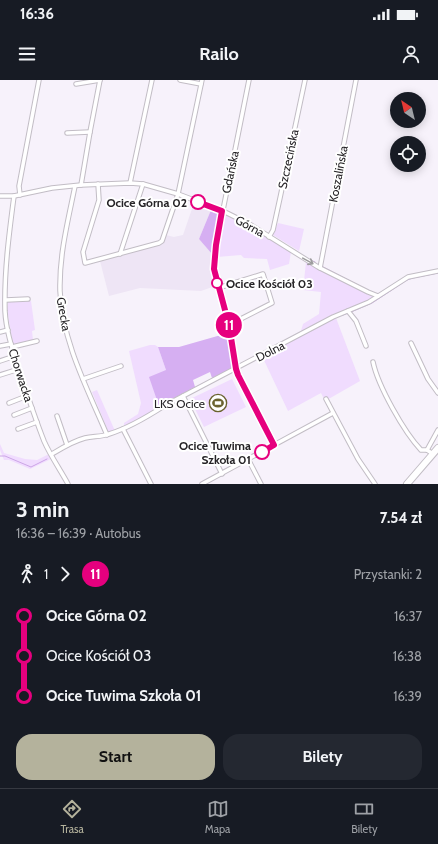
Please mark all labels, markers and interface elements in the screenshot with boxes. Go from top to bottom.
text: 16:36 [20,5,54,23]
icon: menu [16,43,38,65]
text: Railo [199,43,239,65]
icon: person [400,43,422,65]
north arrow [390,92,426,128]
map controls [390,92,426,172]
street label: Szczecińska [274,128,302,190]
button: locate [390,136,426,172]
street label: Koszalińska [325,144,351,204]
street label: Gdańska [218,149,242,195]
marker: Ocice Górna 02 [190,194,206,210]
place label: Ocice Górna 02 [106,195,187,210]
street label: Górna [233,212,267,240]
one-way arrow [302,258,314,266]
place label: Ocice Kościół 03 [226,276,313,291]
marker: Ocice Kościół 03 [211,277,223,289]
street label: Grecka [54,296,74,332]
line badge: 11 [211,312,247,338]
text: 11 [224,316,234,334]
street label: Dolna [253,337,287,365]
street label: Chorwacka [5,346,37,404]
sports icon: LKS Ocice [208,393,228,413]
place label: LKS Ocice [154,396,205,411]
place label: Ocice Tuwima Szkoła 01 [179,438,251,467]
marker: Ocice Tuwima Szkoła 01 [254,444,270,460]
text: 3 min [16,496,69,523]
text: 7.54 zł [380,509,422,527]
text: 16:36 – 16:39 · Autobus [16,525,141,541]
icon: walk [16,563,38,585]
icon: forward [54,563,76,585]
text: 11 [90,565,101,583]
text: 1 [44,566,48,582]
text: Przystanki: 2 [354,566,422,582]
text: Ocice Górna 02 [46,607,147,625]
text: 16:37 [394,608,422,624]
text: Ocice Kościół 03 [46,647,151,665]
text: 16:38 [393,648,422,664]
text: Ocice Tuwima Szkoła 01 [46,687,201,705]
text: 16:39 [393,688,422,704]
button: Start [16,734,215,780]
button: Bilety [223,734,422,780]
tab: Trasa [60,798,84,836]
tab: Mapa [205,798,230,836]
tab: Bilety [351,798,378,836]

